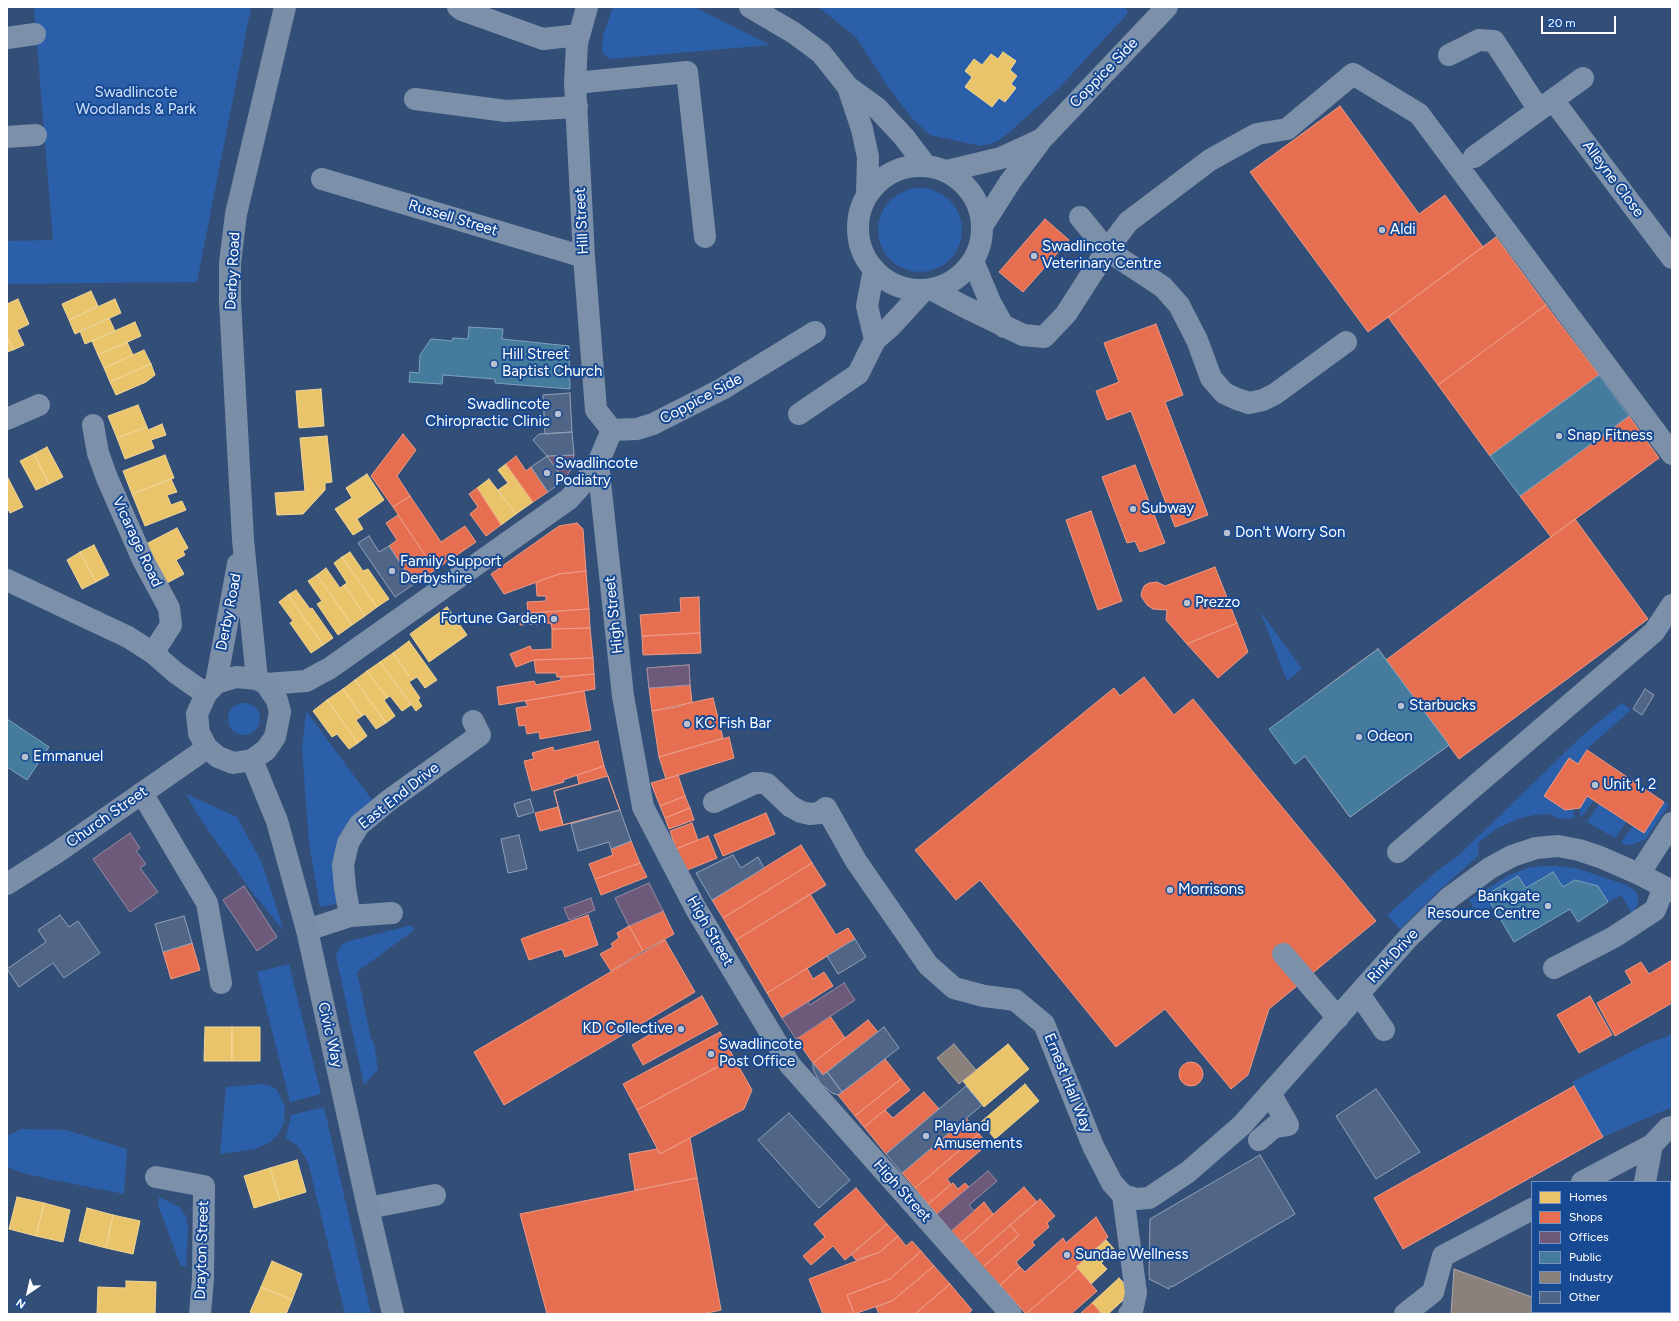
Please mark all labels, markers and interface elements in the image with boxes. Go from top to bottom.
scale bar [1543,8,1618,34]
text: 20 m [1548,16,1576,30]
street label: Coppice Side [1066,34,1142,112]
park label: Swadlincote Woodlands & Park [76,84,196,119]
street label: Alleyne Close [1578,137,1648,221]
street label: Hill Street [571,187,593,255]
street label: Russell Street [406,196,500,240]
place label: Aldi [1390,221,1416,239]
marker: Aldi [1377,225,1387,235]
street label: Derby Road [222,231,244,311]
place label: Swadlincote Veterinary Centre [1042,238,1161,273]
marker: Swadlincote Veterinary Centre [1029,251,1039,261]
place label: Hill Street Baptist Church [502,346,602,381]
marker: Hill Street Baptist Church [489,359,499,369]
street label: Coppice Side [657,370,745,428]
place label: Swadlincote Chiropractic Clinic [425,396,550,431]
marker: Swadlincote Chiropractic Clinic [553,409,563,419]
place label: Snap Fitness [1567,427,1653,445]
marker: Snap Fitness [1554,431,1564,441]
place label: Swadlincote Podiatry [555,455,638,490]
marker: Swadlincote Podiatry [542,468,552,478]
street label: Vicarage Road [108,494,166,590]
place label: Subway [1141,500,1194,518]
marker: Subway [1128,504,1138,514]
place label: Don't Worry Son [1235,524,1345,542]
marker: Don't Worry Son [1222,528,1232,538]
place label: Family Support Derbyshire [400,553,502,588]
marker: Family Support Derbyshire [387,566,397,576]
street label: Derby Road [213,572,245,652]
street label: High Street [601,575,627,655]
place label: Prezzo [1195,594,1240,612]
marker: Prezzo [1182,598,1192,608]
place label: Fortune Garden [440,610,546,628]
marker: Fortune Garden [549,614,559,624]
place label: Starbucks [1409,697,1476,715]
marker: Starbucks [1396,701,1406,711]
place label: KC Fish Bar [695,715,771,733]
marker: KC Fish Bar [682,719,692,729]
place label: Odeon [1367,728,1413,746]
marker: Odeon [1354,732,1364,742]
place label: Emmanuel [33,748,103,766]
marker: Emmanuel [20,752,30,762]
street label: East End Drive [355,759,443,833]
place label: Unit 1, 2 [1603,776,1657,794]
marker: Unit 1, 2 [1590,780,1600,790]
street label: Church Street [63,782,151,852]
place label: Morrisons [1178,881,1244,899]
marker: Morrisons [1165,885,1175,895]
place label: Bankgate Resource Centre [1427,888,1540,923]
street label: High Street [683,893,737,969]
marker: Bankgate Resource Centre [1543,901,1553,911]
street label: Rink Drive [1364,925,1422,987]
street label: Civic Way [314,1001,346,1069]
place label: KD Collective [582,1020,673,1038]
marker: KD Collective [676,1024,686,1034]
street label: Ernest Hall Way [1040,1031,1096,1135]
place label: Swadlincote Post Office [719,1036,802,1071]
marker: Swadlincote Post Office [706,1049,716,1059]
place label: Playland Amusements [934,1118,1022,1153]
marker: Playland Amusements [921,1131,931,1141]
street label: High Street [869,1156,935,1226]
legend [1531,1181,1671,1313]
text: Homes [1569,1190,1607,1204]
street label: Drayton Street [191,1200,213,1300]
text: Shops [1569,1210,1603,1224]
text: Offices [1569,1230,1609,1244]
place label: Sundae Wellness [1075,1246,1188,1264]
marker: Sundae Wellness [1062,1250,1072,1260]
text: Public [1569,1250,1602,1264]
text: Industry [1569,1270,1613,1284]
north arrow [8,1273,48,1313]
text: Other [1569,1290,1600,1304]
text: N [14,1296,28,1311]

